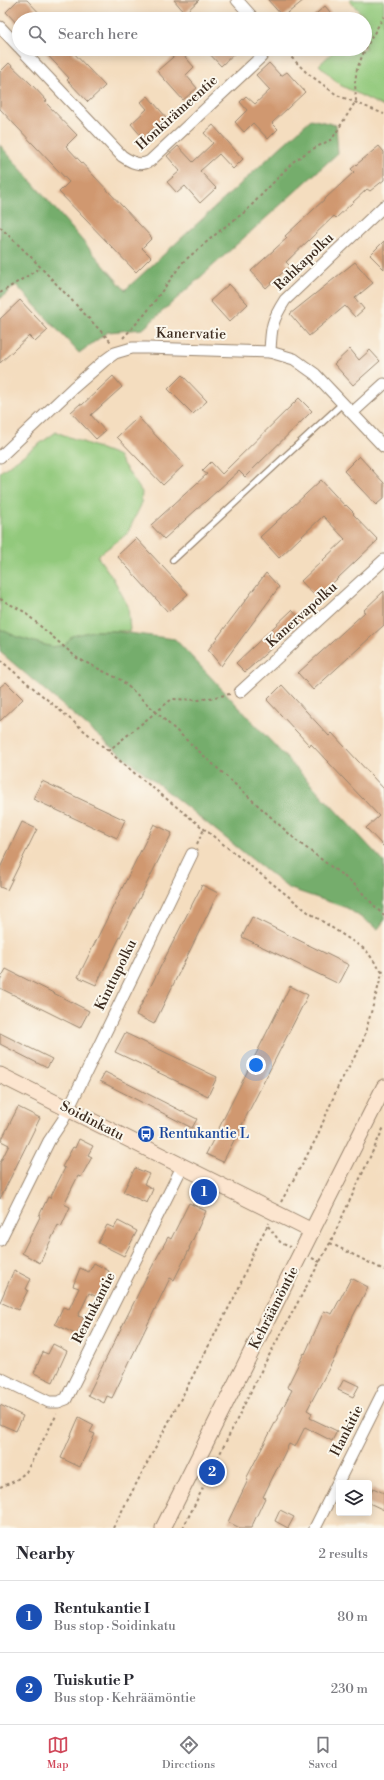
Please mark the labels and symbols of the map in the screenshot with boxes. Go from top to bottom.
street label: Honkirämeentie [132,72,222,154]
street label: Rahkapolku [270,229,338,295]
street label: Kanervatie [156,324,226,344]
street label: Kanervapolku [263,578,341,652]
street label: Kinttupolku [91,936,141,1013]
your location [246,1055,266,1075]
street label: Soidinkatu [57,1097,127,1145]
bus stop icon: Rentukantie L [136,1124,156,1144]
place label: Rentukantie L [159,1125,249,1143]
pin: 1 [191,1177,217,1207]
street label: Kehräämöntie [245,1263,303,1353]
street label: Rentukantie [68,1269,120,1347]
street label: Hankitie [326,1402,368,1460]
pin: 2 [199,1457,225,1487]

